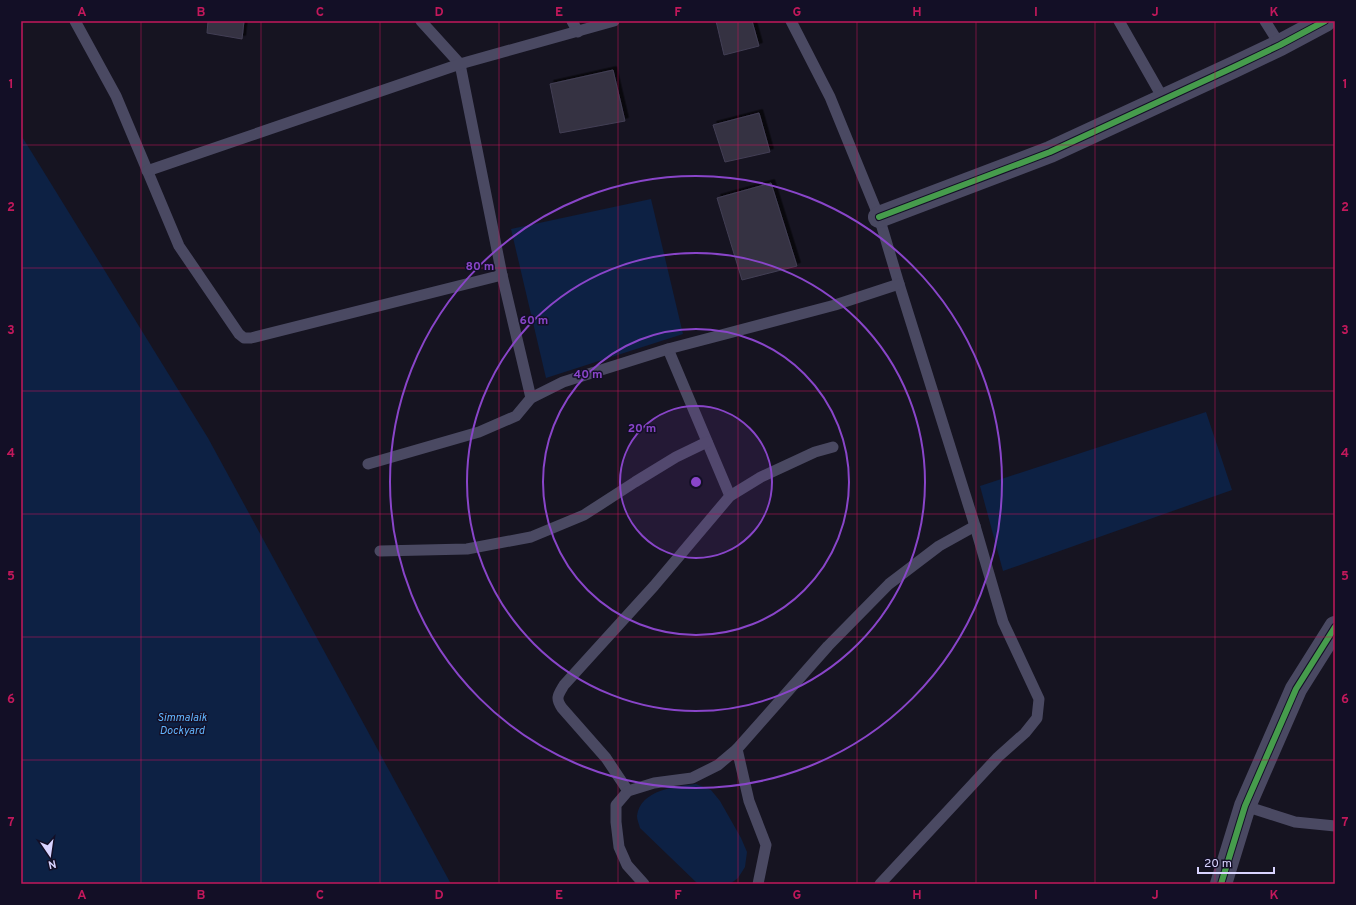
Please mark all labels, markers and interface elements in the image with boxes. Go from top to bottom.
text: A [77,5,87,21]
text: B [197,5,206,21]
text: C [316,5,324,21]
text: D [434,5,444,21]
text: E [555,5,563,21]
text: F [674,5,682,21]
text: G [793,5,802,21]
text: H [912,5,922,21]
text: I [1034,5,1038,21]
text: J [1151,5,1159,21]
text: K [1269,5,1279,21]
text: 1 [8,77,14,93]
text: 1 [1342,77,1348,93]
text: 2 [7,200,15,216]
text: 2 [1341,200,1349,216]
text: 80 m [466,259,494,275]
text: 60 m [520,313,548,329]
text: 3 [7,323,15,339]
text: 3 [1341,323,1349,339]
text: 40 m [573,367,603,383]
text: 20 m [628,421,656,437]
text: 4 [7,446,15,462]
text: 4 [1341,446,1349,462]
centre of rings [689,475,703,489]
text: 5 [7,569,15,585]
text: 5 [1341,569,1349,585]
text: 6 [7,692,15,708]
text: 6 [1341,692,1349,708]
water label: Simmalaik Dockyard [157,711,207,738]
text: 7 [8,815,15,831]
text: 7 [1342,815,1349,831]
north arrow [30,835,70,875]
scale bar [1198,849,1274,875]
text: N [47,856,57,871]
text: 20 m [1204,856,1232,872]
text: A [77,888,87,904]
text: B [197,888,206,904]
text: C [316,888,324,904]
text: D [434,888,444,904]
text: E [555,888,563,904]
text: F [674,888,682,904]
text: G [793,888,802,904]
text: H [912,888,922,904]
text: I [1034,888,1038,904]
text: J [1151,888,1159,904]
text: K [1269,888,1279,904]

